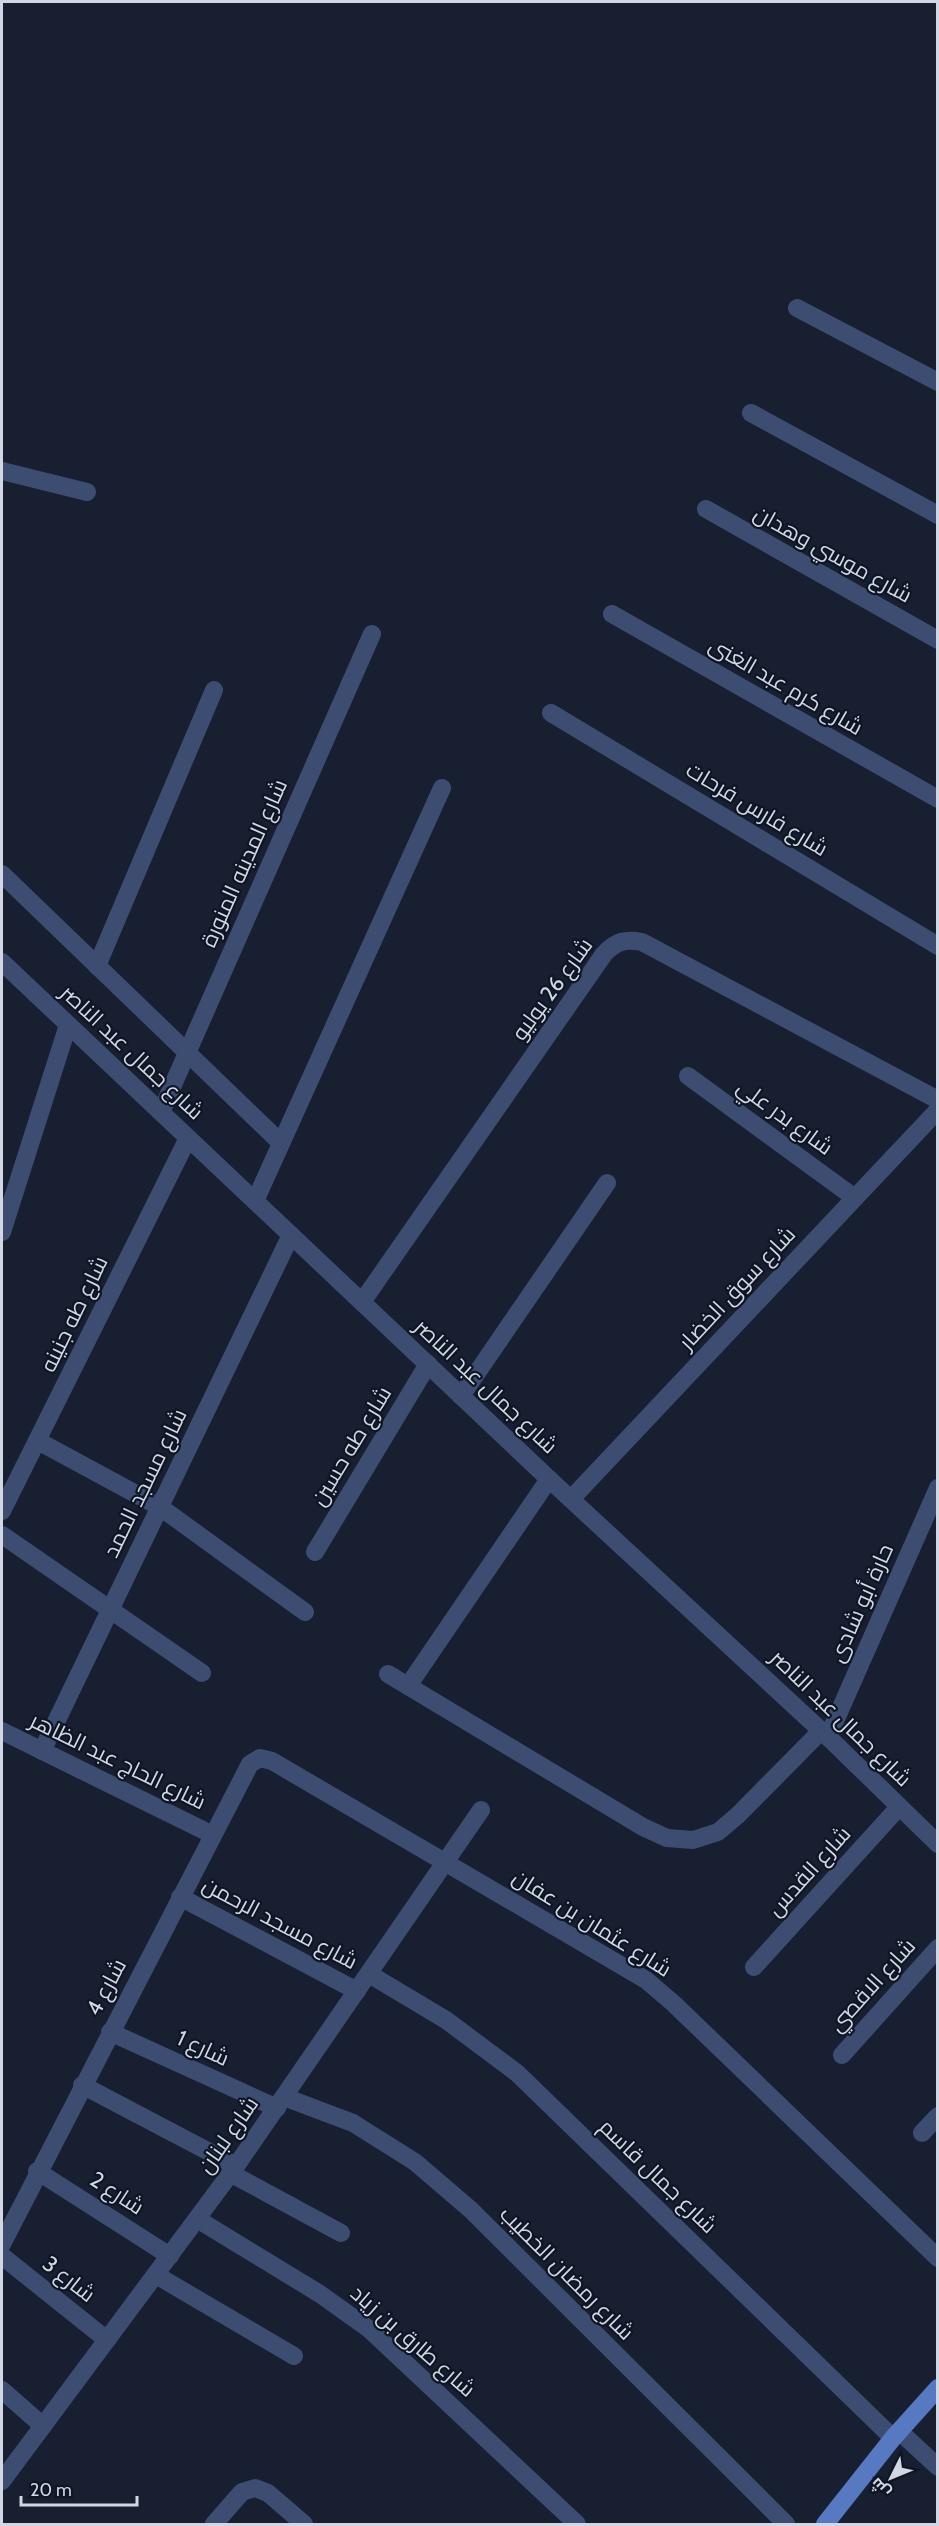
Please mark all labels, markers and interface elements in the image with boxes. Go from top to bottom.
street label: شارع موسي وهدان [748,499,917,611]
street label: شارع كرم عبد الغنى [703,631,868,743]
street label: شارع فارس فرحات [681,756,833,863]
street label: شارع المدينه المنورة [195,775,294,951]
street label: شارع 26 يوليو [506,932,599,1046]
street label: شارع جمال عبد الناصر [53,977,209,1126]
street label: شارع بدر علي [730,1073,838,1163]
street label: شارع سوق الخضار [672,1221,802,1357]
street label: شارع طه جنينه [34,1251,115,1377]
street label: شارع جمال عبد الناصر [407,1311,563,1460]
street label: شارع طه حسين [305,1381,398,1511]
street label: شارع مسجد الحمد [97,1404,194,1562]
street label: حارة أبو شادى [823,1540,899,1666]
street label: شارع جمال عبد الناصر [763,1642,917,1793]
street label: شارع الحاج عبد الظاهر [23,1706,210,1816]
street label: شارع القدس [761,1820,857,1922]
street label: شارع عثمان بن عفان [507,1863,677,1984]
street label: شارع مسجد الرحمن [197,1871,362,1976]
street label: شارع الاقصي [823,1933,923,2039]
street label: شارع 4 [80,1954,133,2020]
street label: شارع 1 [172,2024,234,2073]
street label: شارع لبنان [192,2091,265,2179]
street label: شارع جمال قاسم [592,2113,723,2240]
street label: شارع 2 [84,2166,149,2221]
street label: شارع رمضان الخطيب [494,2200,640,2346]
street label: شارع 3 [37,2250,101,2309]
street label: شارع طارق بن زياد [344,2279,481,2403]
north arrow [861,2448,921,2508]
scale bar [21,2469,136,2507]
text: ش [866,2474,894,2502]
text: 20 m [30,2479,72,2501]

